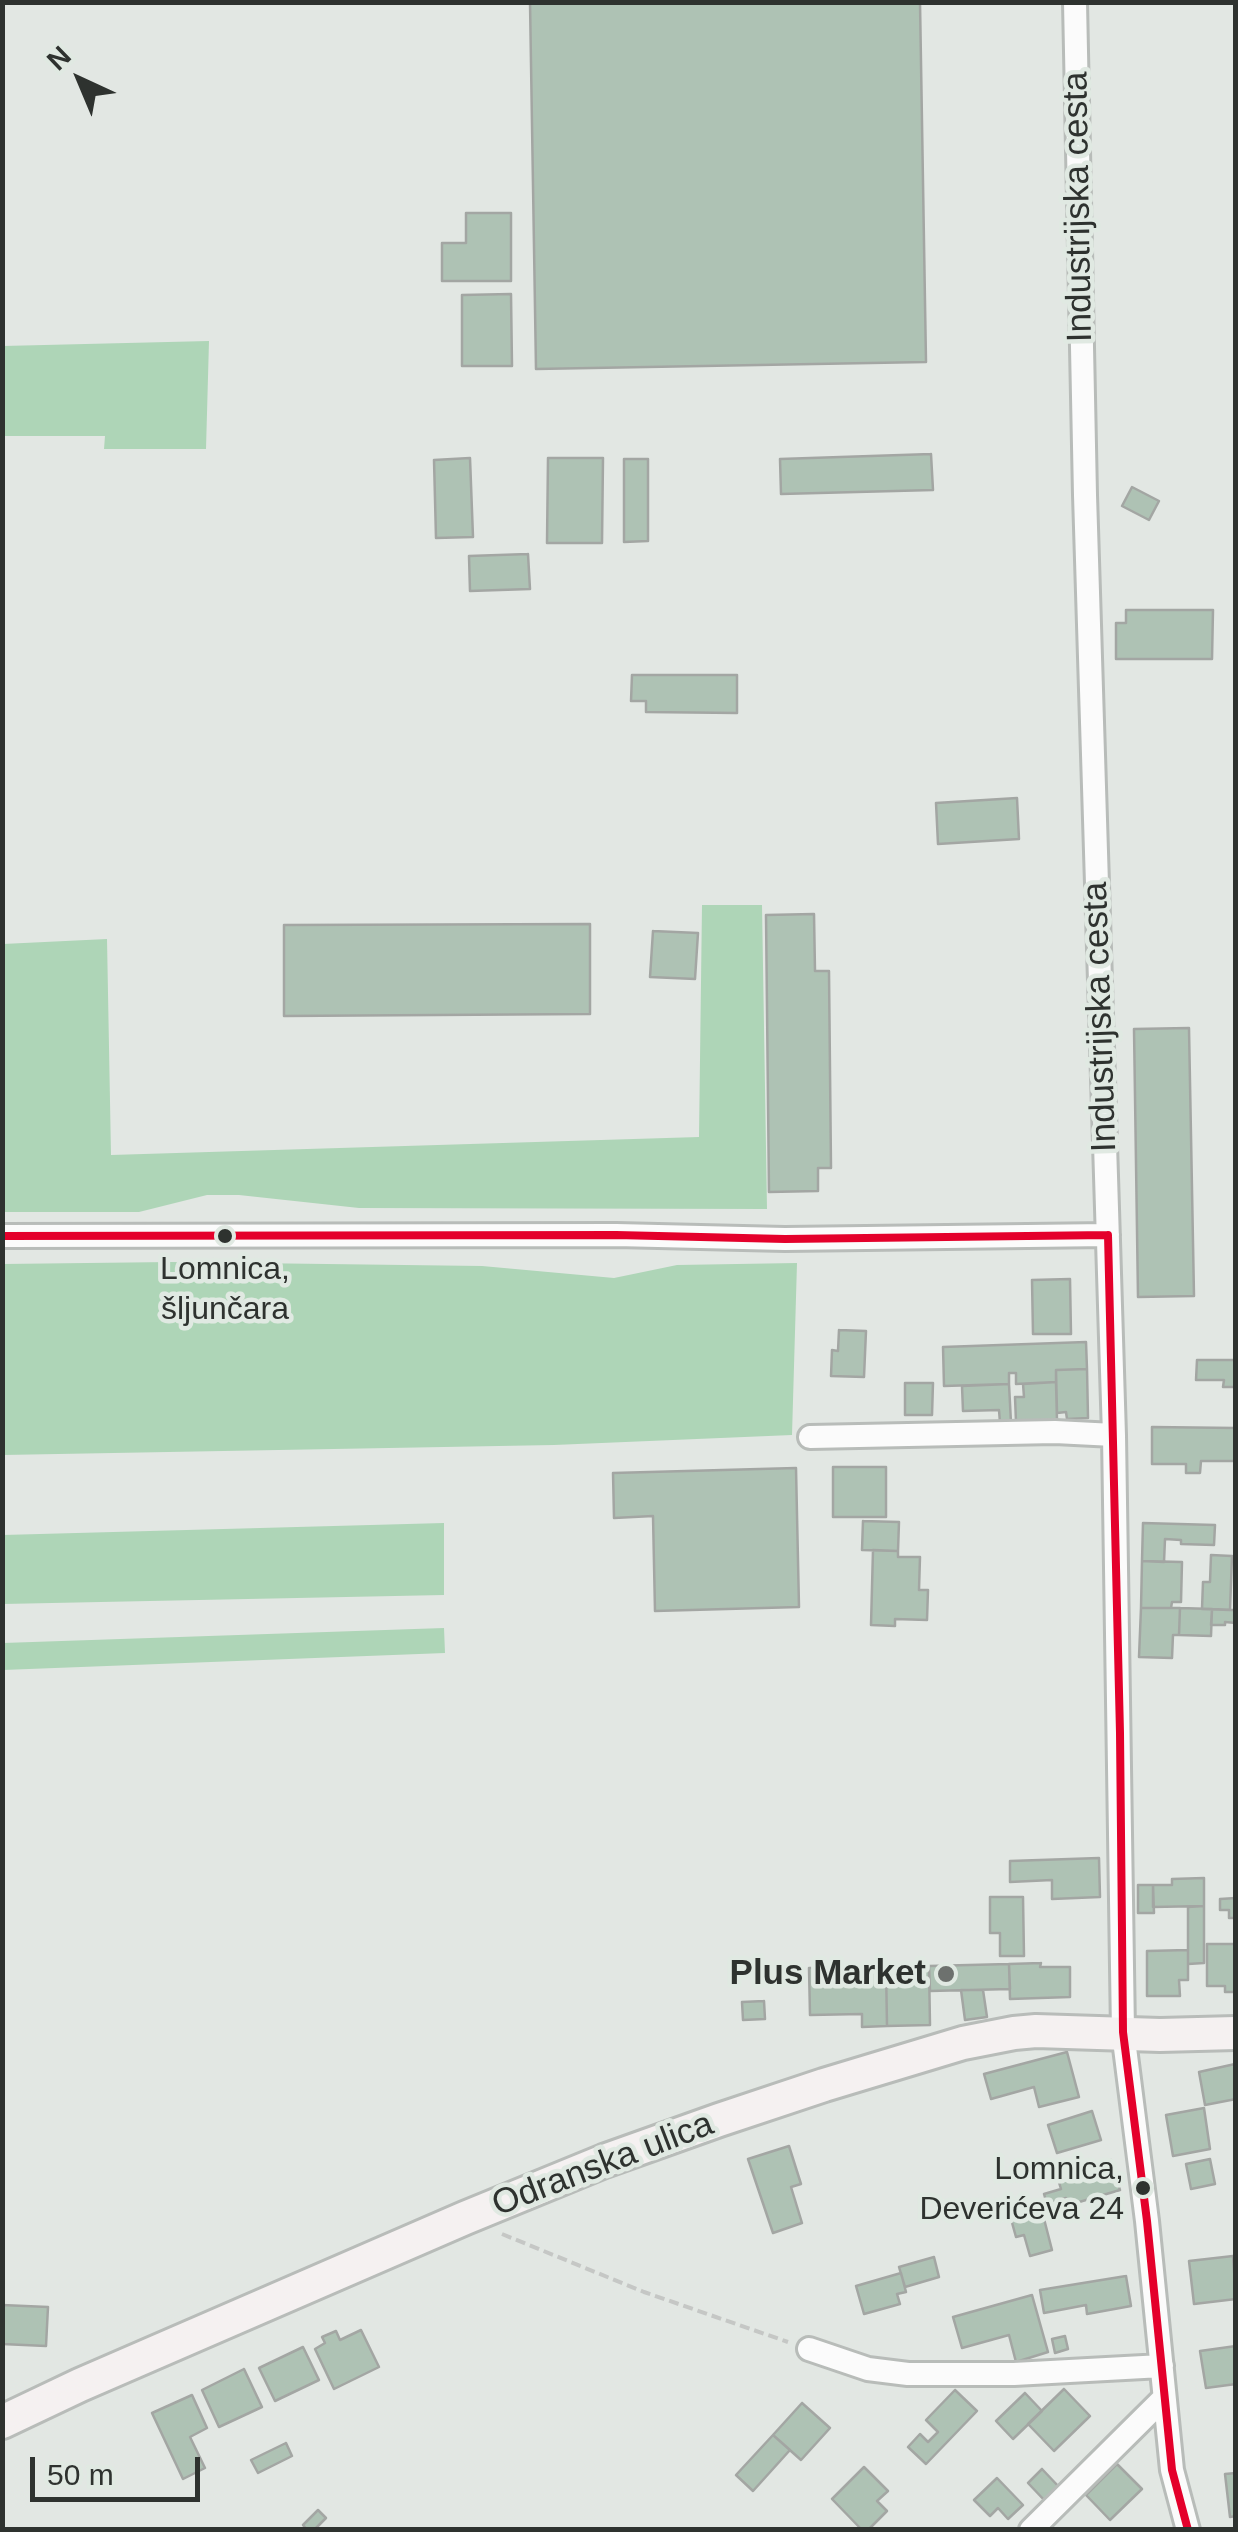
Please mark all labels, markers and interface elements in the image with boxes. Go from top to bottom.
north arrow [30,30,130,130]
text: N [41,40,77,76]
street label: Industrijska cesta [1056,71,1102,343]
street label: Industrijska cesta [1075,881,1127,1153]
marker: Lomnica, šljunčara [215,1226,235,1246]
place label: Lomnica, šljunčara [160,1251,290,1326]
place label: Plus Market [730,1953,926,1995]
marker: Plus Market [935,1963,957,1985]
street label: Odranska ulica [487,2104,719,2226]
place label: Lomnica, Deverićeva 24 [919,2151,1124,2226]
marker: Lomnica, Deverićeva 24 [1133,2178,1153,2198]
scale bar [35,2437,205,2499]
text: 50 m [47,2458,114,2491]

